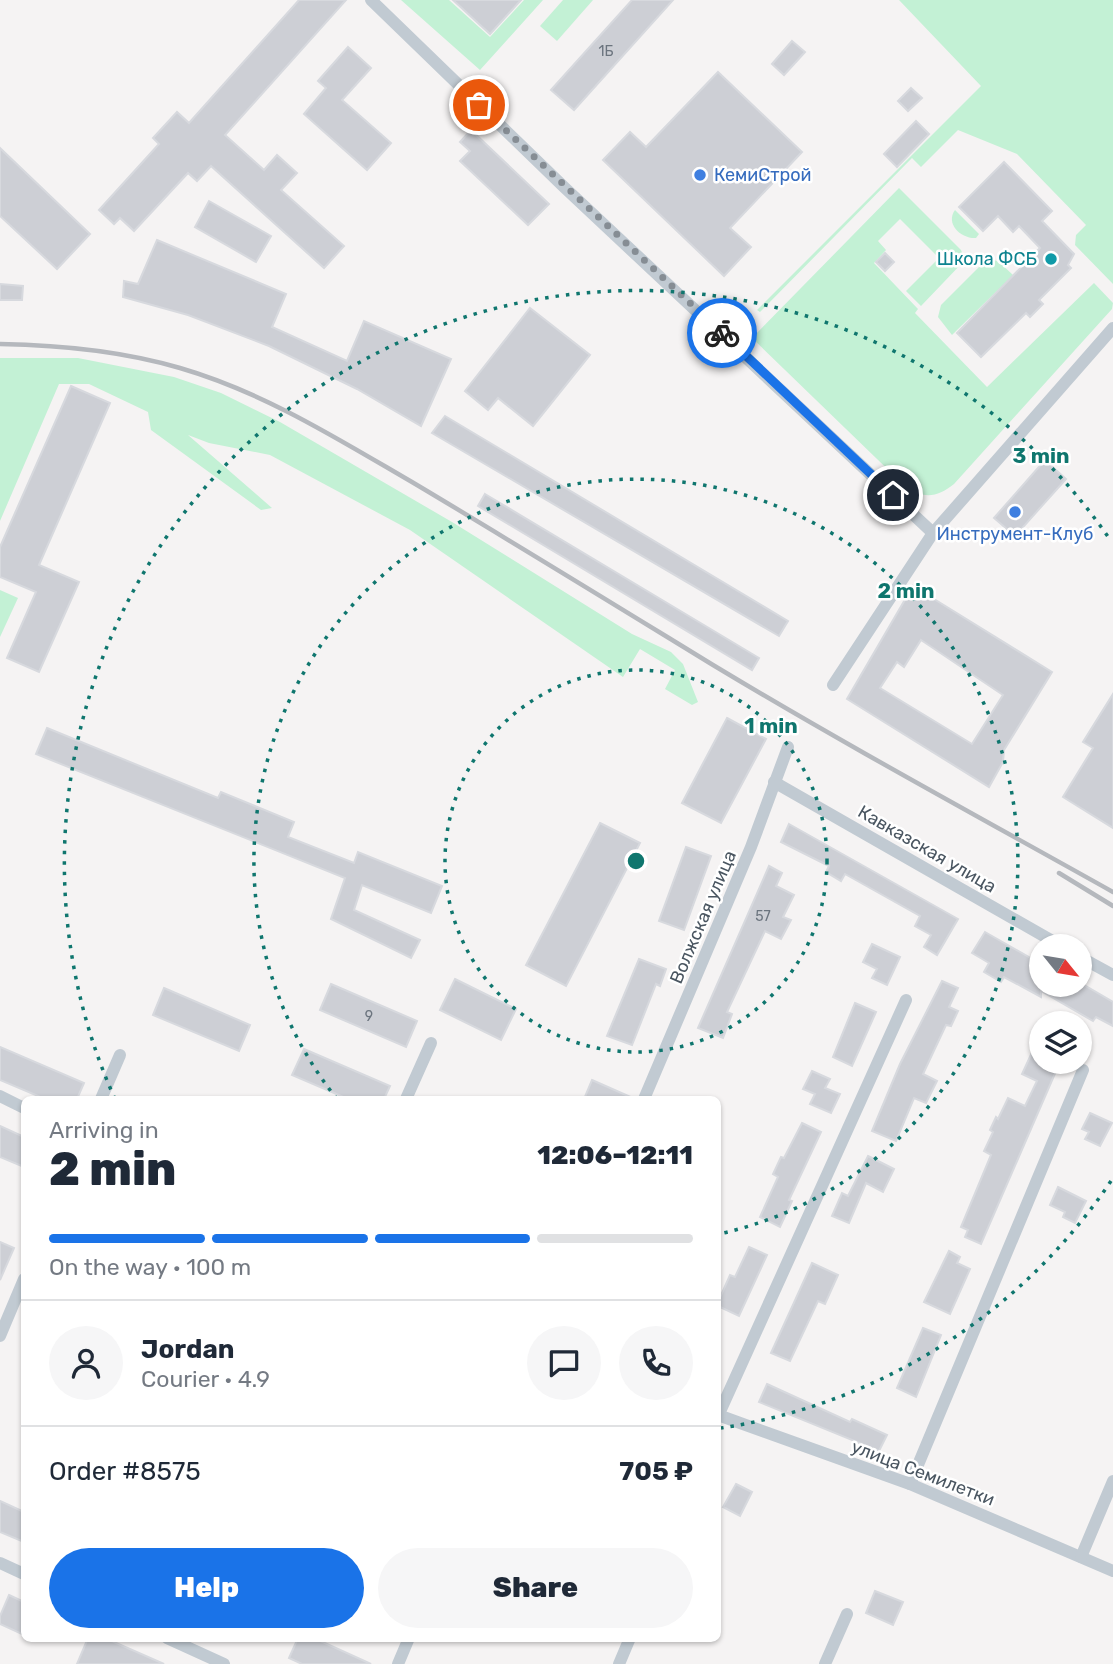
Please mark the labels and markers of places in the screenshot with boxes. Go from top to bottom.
pin [449,75,509,135]
place label: КемиСтрой [714,164,812,186]
marker: КемиСтрой [692,167,708,183]
place label: Школа ФСБ [937,248,1037,270]
marker: Школа ФСБ [1043,251,1059,267]
pin [863,465,923,525]
marker: Инструмент-Клуб [1007,504,1023,520]
place label: Инструмент-Клуб [936,523,1094,545]
centre of rings [624,849,648,873]

